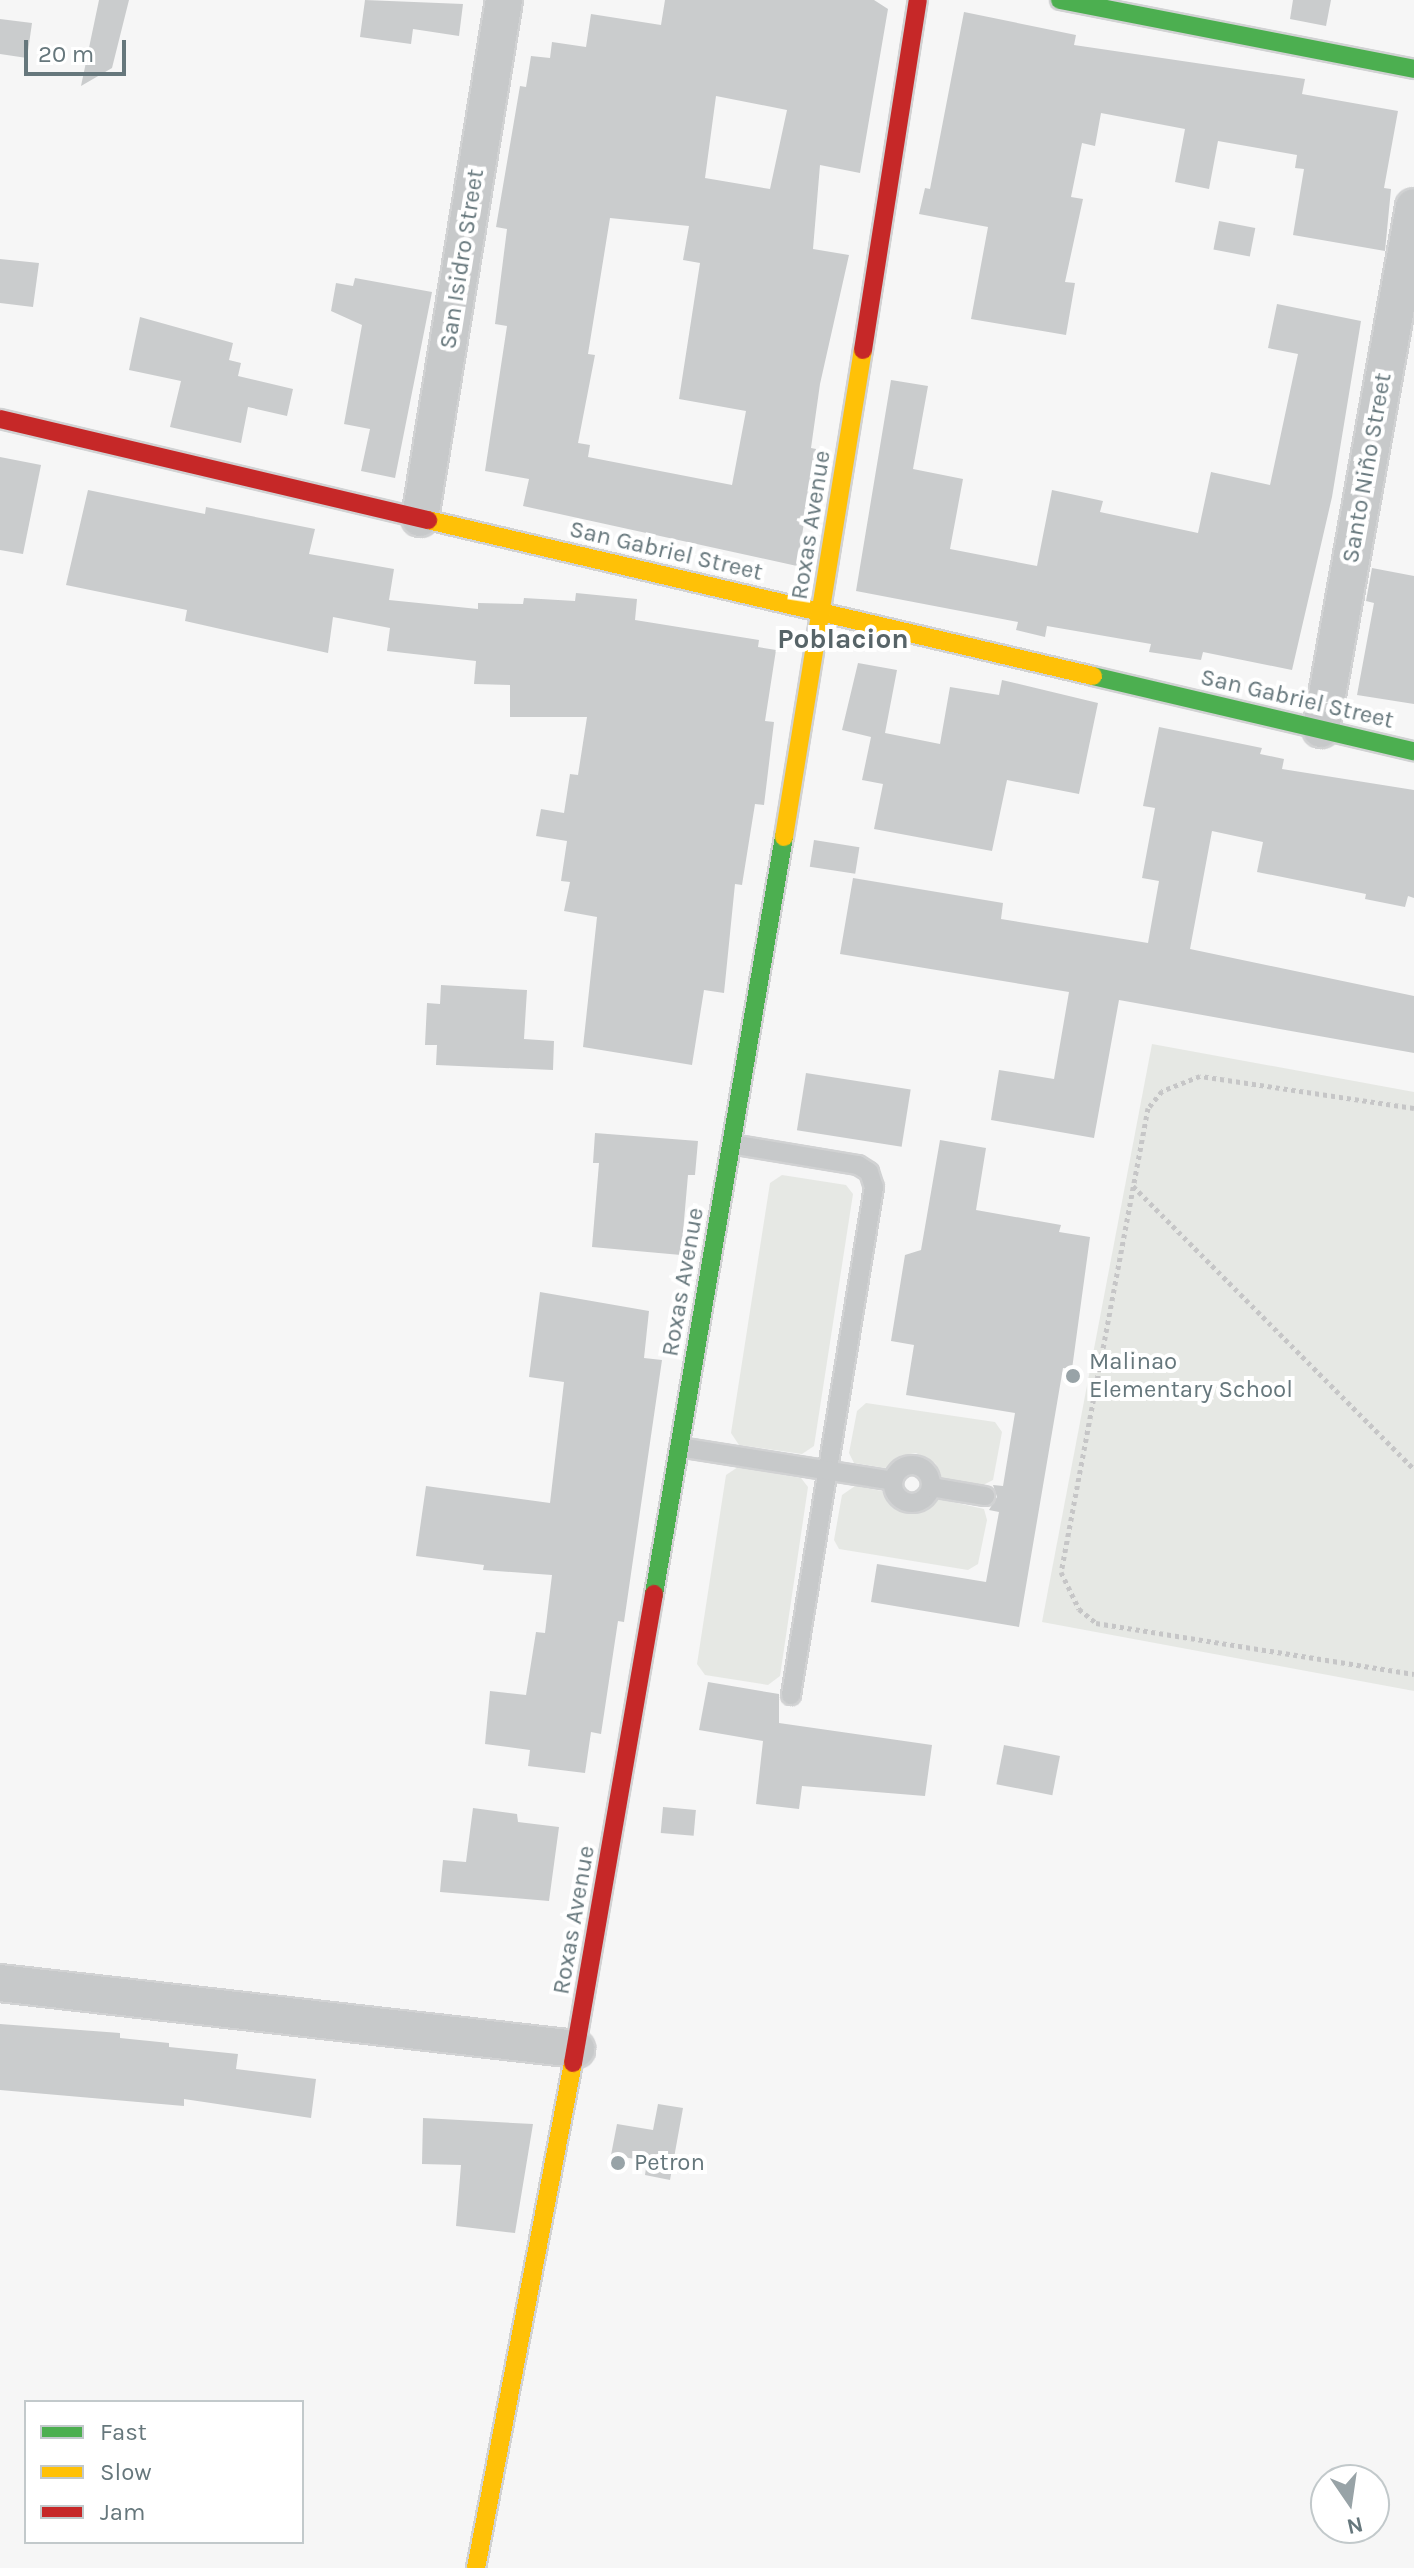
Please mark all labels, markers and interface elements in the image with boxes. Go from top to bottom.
scale bar [28,24,130,74]
text: 20 m [38,40,94,68]
street label: San Isidro Street [434,167,490,351]
street label: Santo Niño Street [1336,371,1398,565]
street label: Roxas Avenue [785,448,837,602]
street label: San Gabriel Street [567,515,765,587]
district label: Poblacion [777,622,909,656]
street label: San Gabriel Street [1198,663,1396,735]
street label: Roxas Avenue [656,1205,710,1359]
place label: Malinao Elementary School [1089,1348,1293,1404]
marker: Malinao Elementary School [1064,1367,1082,1385]
street label: Roxas Avenue [547,1843,601,1997]
place label: Petron [634,2149,705,2177]
marker: Petron [609,2154,627,2172]
legend [24,2400,304,2544]
text: Fast [100,2418,147,2446]
text: Slow [100,2458,152,2486]
north arrow [1310,2464,1390,2544]
text: Jam [100,2498,145,2526]
text: N [1344,2511,1366,2540]

